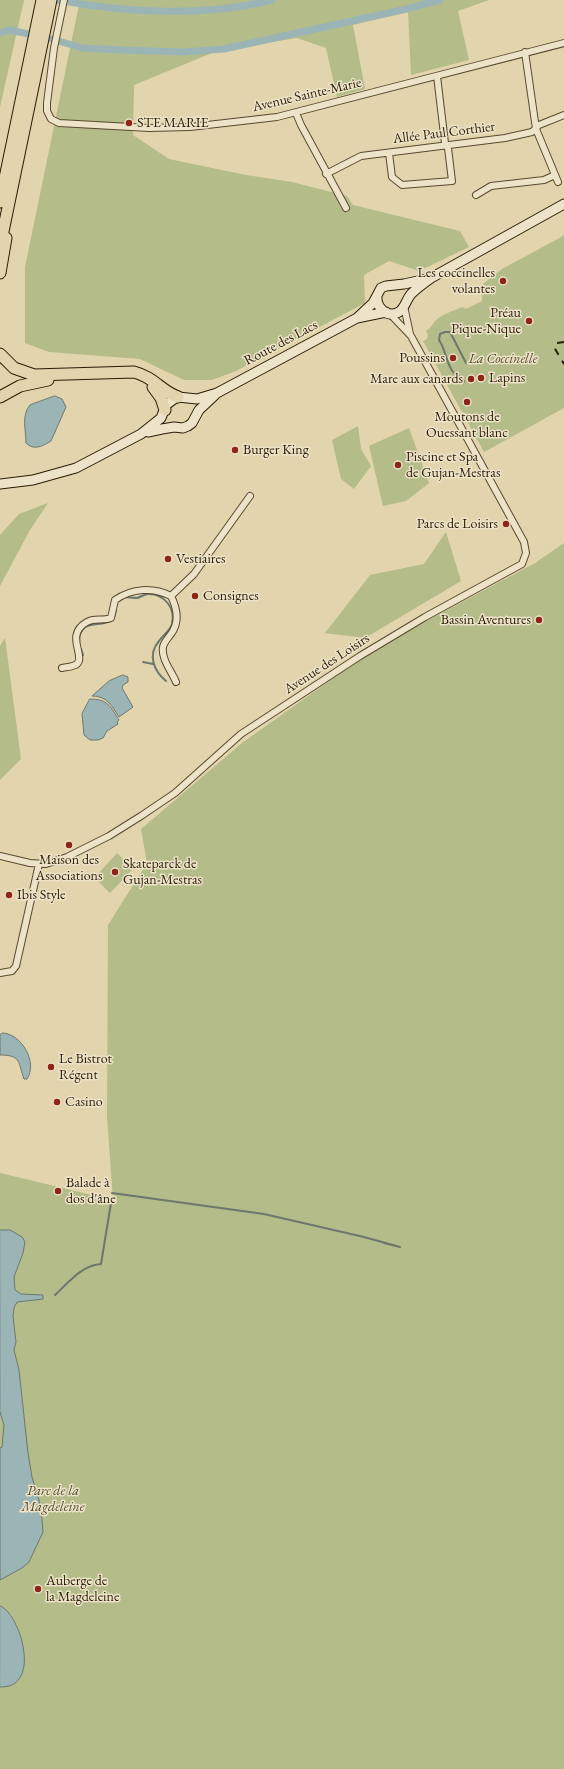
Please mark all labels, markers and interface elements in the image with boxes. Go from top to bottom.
street label: Avenue Sainte-Marie [251,74,363,116]
place label: STE MARIE [137,115,209,131]
marker: STE MARIE [124,118,134,128]
street label: Allée Paul Corthier [392,118,496,148]
place label: Les coccinelles volantes [418,265,495,298]
marker: Les coccinelles volantes [498,276,508,286]
place label: Préau Pique-Nique [451,305,521,338]
marker: Préau Pique-Nique [524,316,534,326]
street label: Route des Lacs [241,317,321,369]
place label: Poussins [399,350,445,366]
park label: La Coccinelle [469,351,537,367]
marker: Poussins [448,353,458,363]
place label: Lapins [489,370,525,386]
place label: Mare aux canards [370,371,463,387]
marker: Lapins [476,373,486,383]
marker: Mare aux canards [466,374,476,384]
marker: Moutons de Ouessant blanc [462,397,472,407]
place label: Moutons de Ouessant blanc [426,409,508,442]
place label: Burger King [243,442,309,458]
marker: Burger King [230,445,240,455]
place label: Piscine et Spa de Gujan-Mestras [406,449,500,482]
marker: Piscine et Spa de Gujan-Mestras [393,460,403,470]
place label: Parcs de Loisirs [417,516,498,532]
marker: Parcs de Loisirs [501,519,511,529]
place label: Vestiaires [176,551,225,567]
marker: Vestiaires [163,554,173,564]
place label: Consignes [203,588,259,604]
marker: Consignes [190,591,200,601]
place label: Bassin Aventures [441,612,531,628]
marker: Bassin Aventures [534,615,544,625]
street label: Avenue des Loisirs [281,630,373,698]
marker: Maison des Associations [64,840,74,850]
place label: Maison des Associations [35,852,103,884]
place label: Skateparck de Gujan-Mestras [123,856,202,888]
marker: Skateparck de Gujan-Mestras [110,867,120,877]
place label: Ibis Style [17,887,66,903]
marker: Ibis Style [4,890,14,900]
place label: Le Bistrot Régent [59,1051,112,1084]
marker: Le Bistrot Régent [46,1062,56,1072]
place label: Casino [65,1094,103,1110]
marker: Casino [52,1097,62,1107]
place label: Balade à dos d'âne [66,1175,116,1208]
marker: Balade à dos d'âne [53,1186,63,1196]
park label: Parc de la Magdeleine [21,1483,85,1516]
place label: Auberge de la Magdeleine [46,1573,119,1606]
marker: Auberge de la Magdeleine [33,1584,43,1594]

